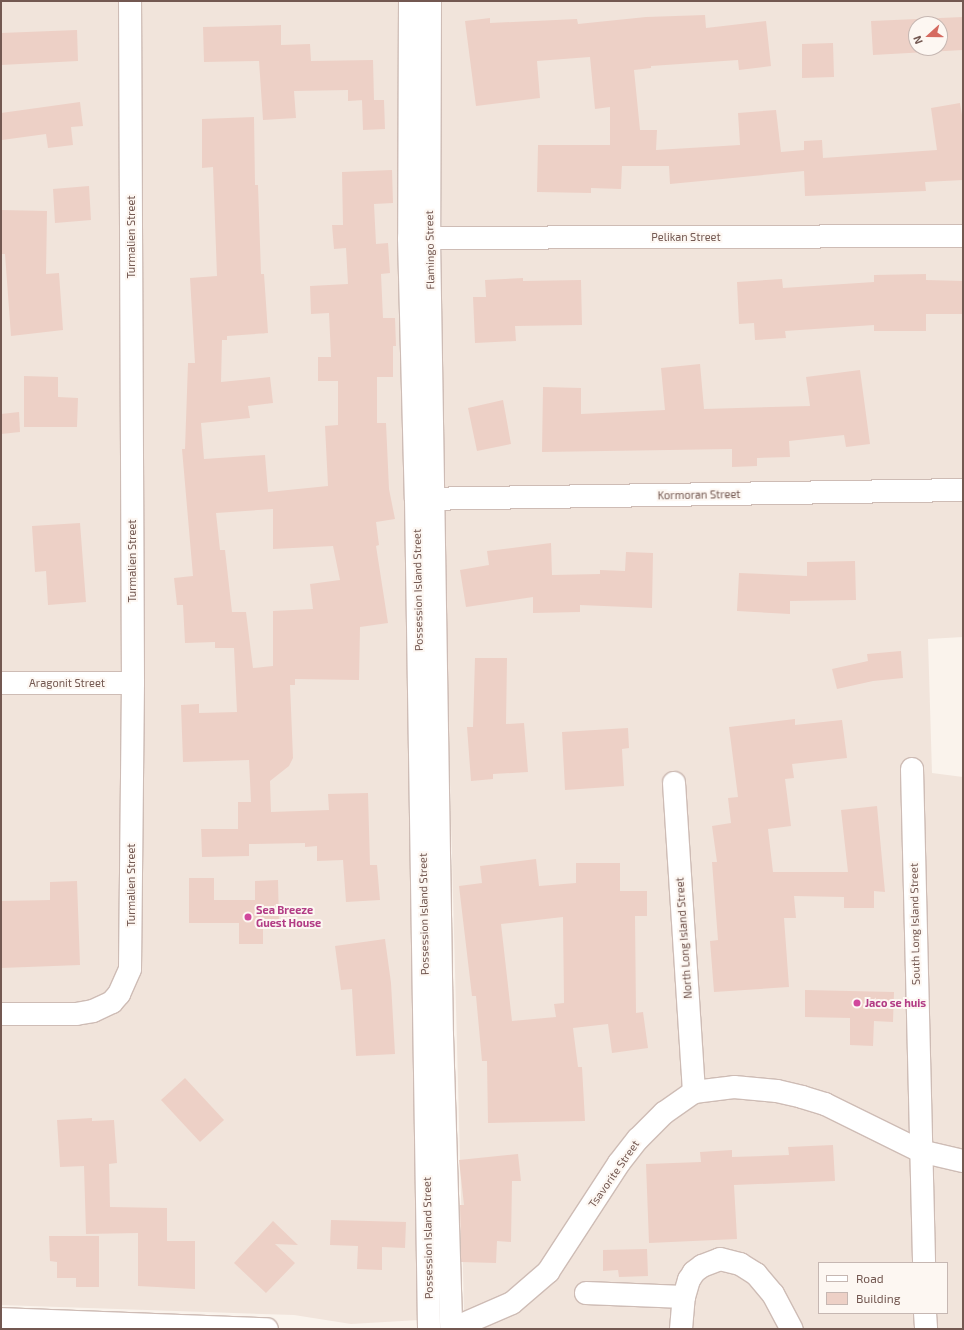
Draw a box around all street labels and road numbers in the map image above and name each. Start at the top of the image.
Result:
street label: Turmalien Street [124,195,138,279]
street label: Flamingo Street [423,210,437,290]
street label: Pelikan Street [651,230,721,244]
street label: Kormoran Street [658,488,740,502]
street label: Turmalien Street [125,519,139,603]
street label: Possession Island Street [410,529,426,651]
street label: Aragonit Street [29,676,105,690]
street label: Turmalien Street [124,843,138,927]
street label: Possession Island Street [416,853,432,975]
street label: South Long Island Street [907,863,923,985]
street label: North Long Island Street [673,877,695,999]
street label: Tsavorite Street [586,1138,642,1210]
street label: Possession Island Street [420,1177,436,1299]

